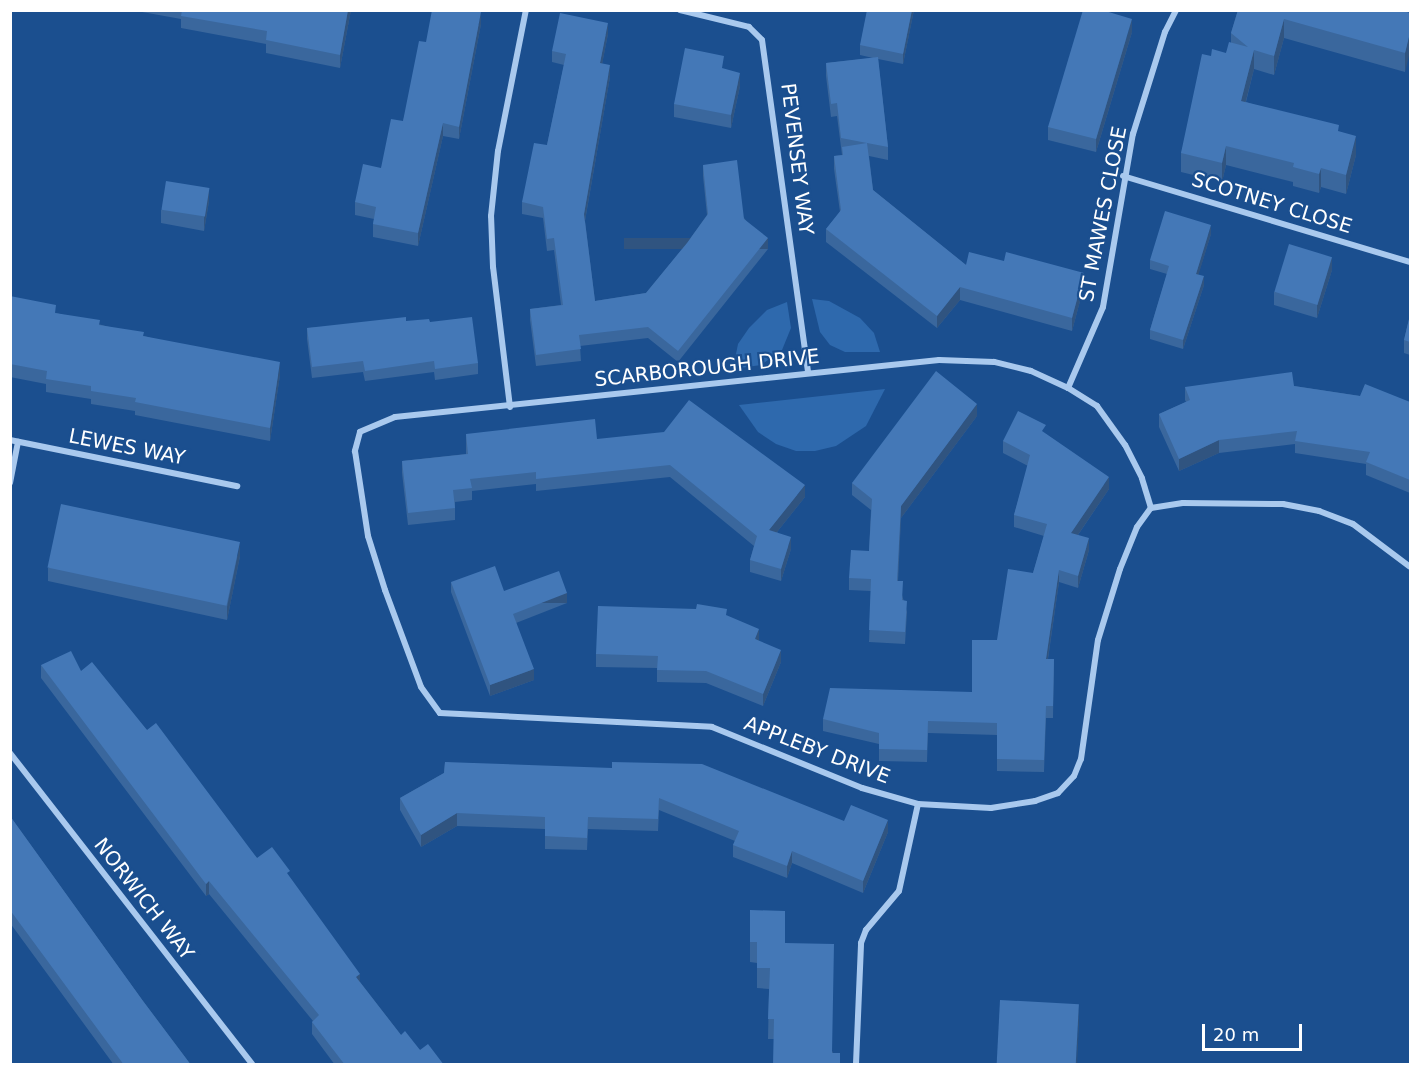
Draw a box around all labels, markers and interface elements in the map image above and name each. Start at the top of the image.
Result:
street label: PEVENSEY WAY [776,82,818,236]
street label: ST MAWES CLOSE [1074,124,1132,304]
street label: SCOTNEY CLOSE [1189,167,1355,239]
street label: SCARBOROUGH DRIVE [593,344,821,392]
street label: LEWES WAY [67,424,187,470]
street label: APPLEBY DRIVE [741,711,893,789]
street label: NORWICH WAY [89,833,199,965]
scale bar [1205,1012,1306,1050]
text: 20 m [1213,1024,1259,1045]

